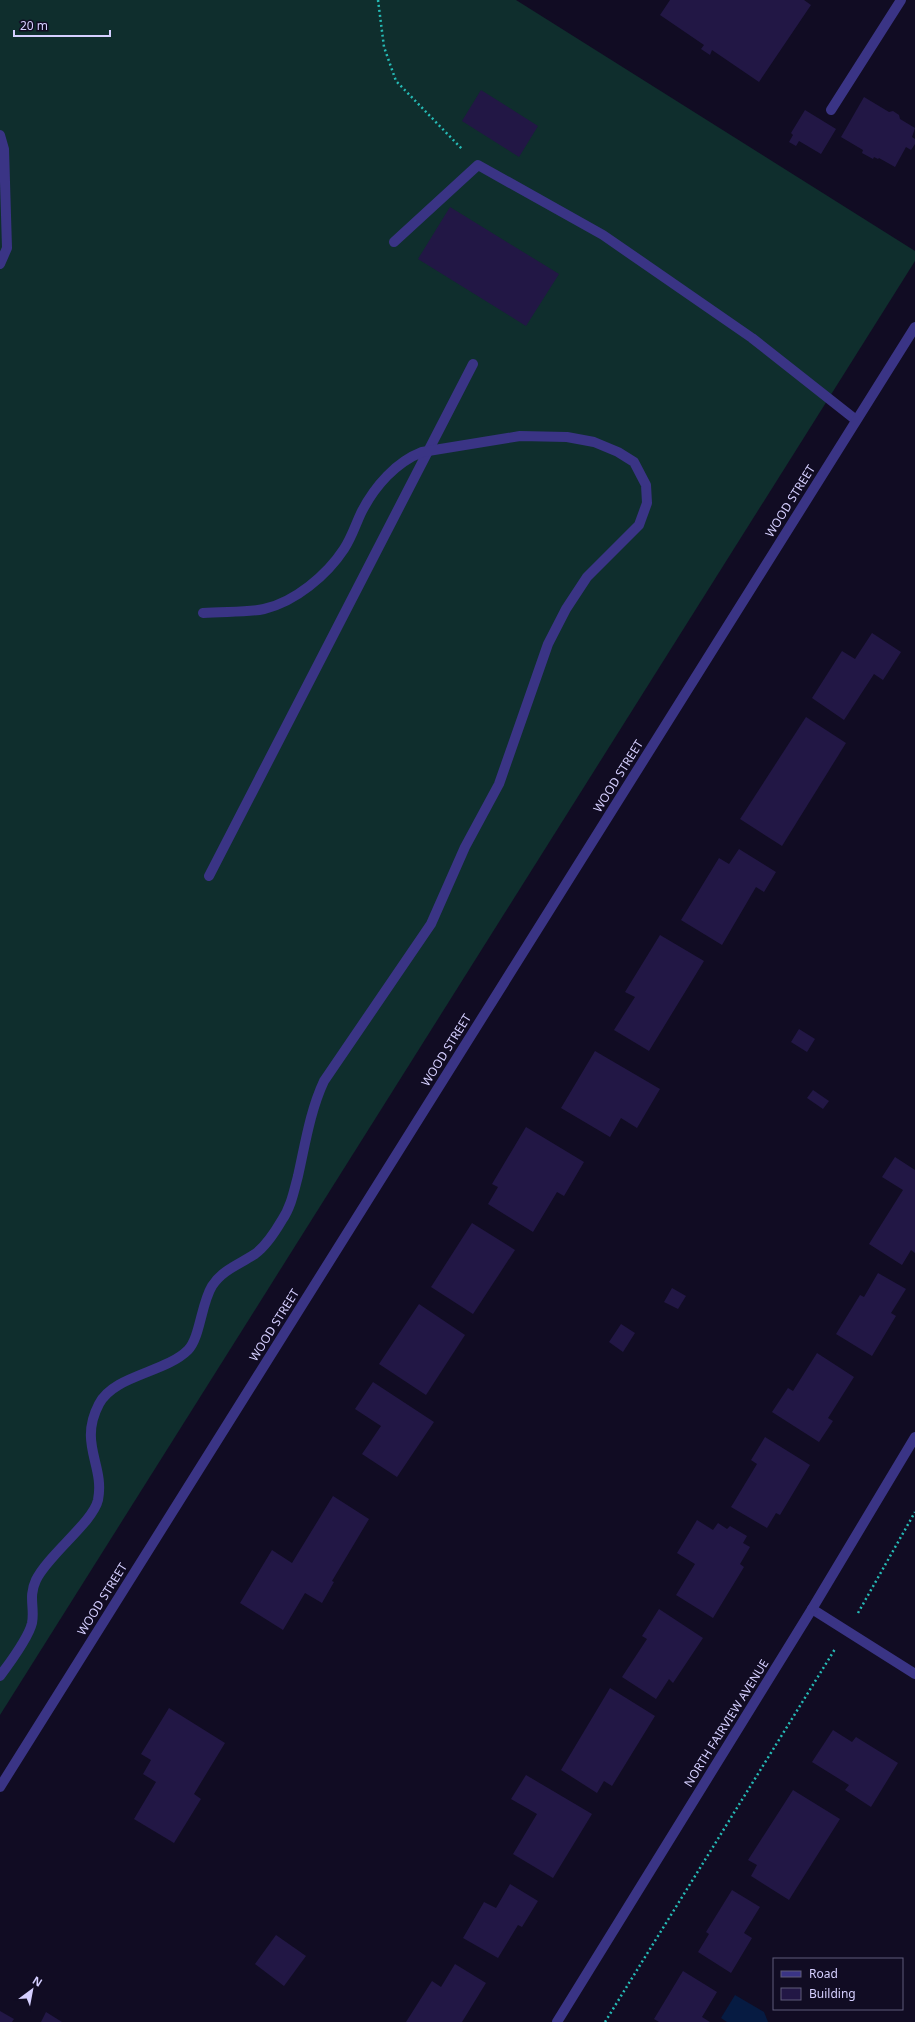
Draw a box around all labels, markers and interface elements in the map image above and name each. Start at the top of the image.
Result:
scale bar [14,12,110,38]
text: 20 m [20,17,48,34]
street label: WOOD STREET [761,461,819,540]
street label: WOOD STREET [589,736,647,815]
street label: WOOD STREET [417,1010,475,1089]
street label: WOOD STREET [245,1285,303,1364]
street label: WOOD STREET [73,1559,131,1638]
street label: NORTH FAIRVIEW AVENUE [680,1656,772,1790]
legend [773,1958,903,2010]
text: Road [809,1965,838,1982]
north arrow [12,1970,52,2010]
text: N [30,1972,45,1990]
text: Building [809,1985,856,2002]

